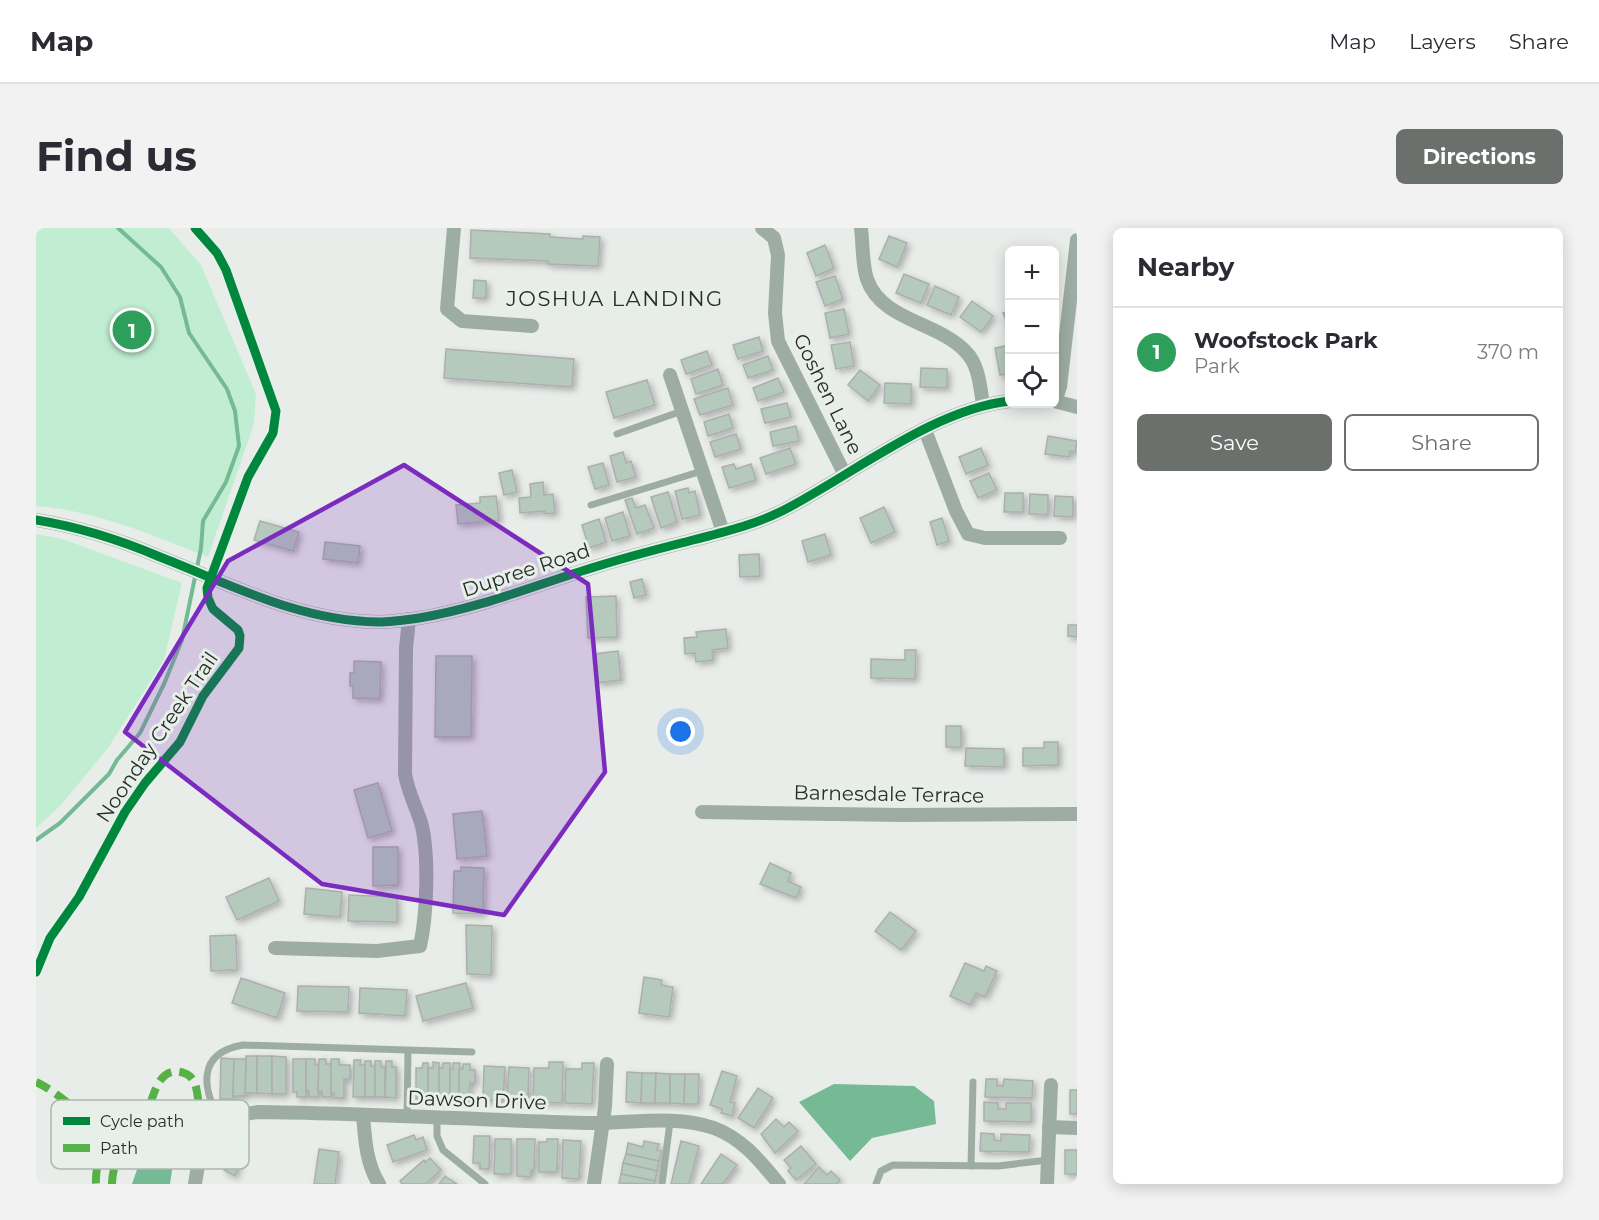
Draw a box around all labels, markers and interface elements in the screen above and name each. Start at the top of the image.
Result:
text: Map [30,24,93,58]
text: Map [1329,29,1376,54]
text: Layers [1409,29,1476,54]
text: Share [1509,29,1569,54]
button: Directions [1396,129,1563,184]
text: Find us [36,130,197,182]
map controls [1005,246,1059,408]
button: + [1005,246,1059,300]
text: Nearby [1137,251,1234,283]
district label: JOSHUA LANDING [505,286,724,311]
button: − [1005,300,1059,354]
pin: 1 [112,308,152,352]
text: Woofstock Park [1194,327,1378,354]
street label: Goshen Lane [788,330,868,458]
text: 1 [1153,340,1160,364]
text: 370 m [1477,340,1539,364]
button: locate [1005,354,1059,408]
text: Park [1194,354,1240,378]
button: Save [1137,414,1332,471]
button: Share [1344,414,1539,471]
street label: Dupree Road [459,538,593,602]
street label: Noonday Creek Trail [91,647,223,827]
your location [666,717,695,746]
street label: Barnesdale Terrace [793,780,985,808]
street label: Dawson Drive [407,1086,547,1114]
legend [51,1100,249,1169]
text: Cycle path [100,1112,184,1131]
text: Path [100,1139,138,1158]

